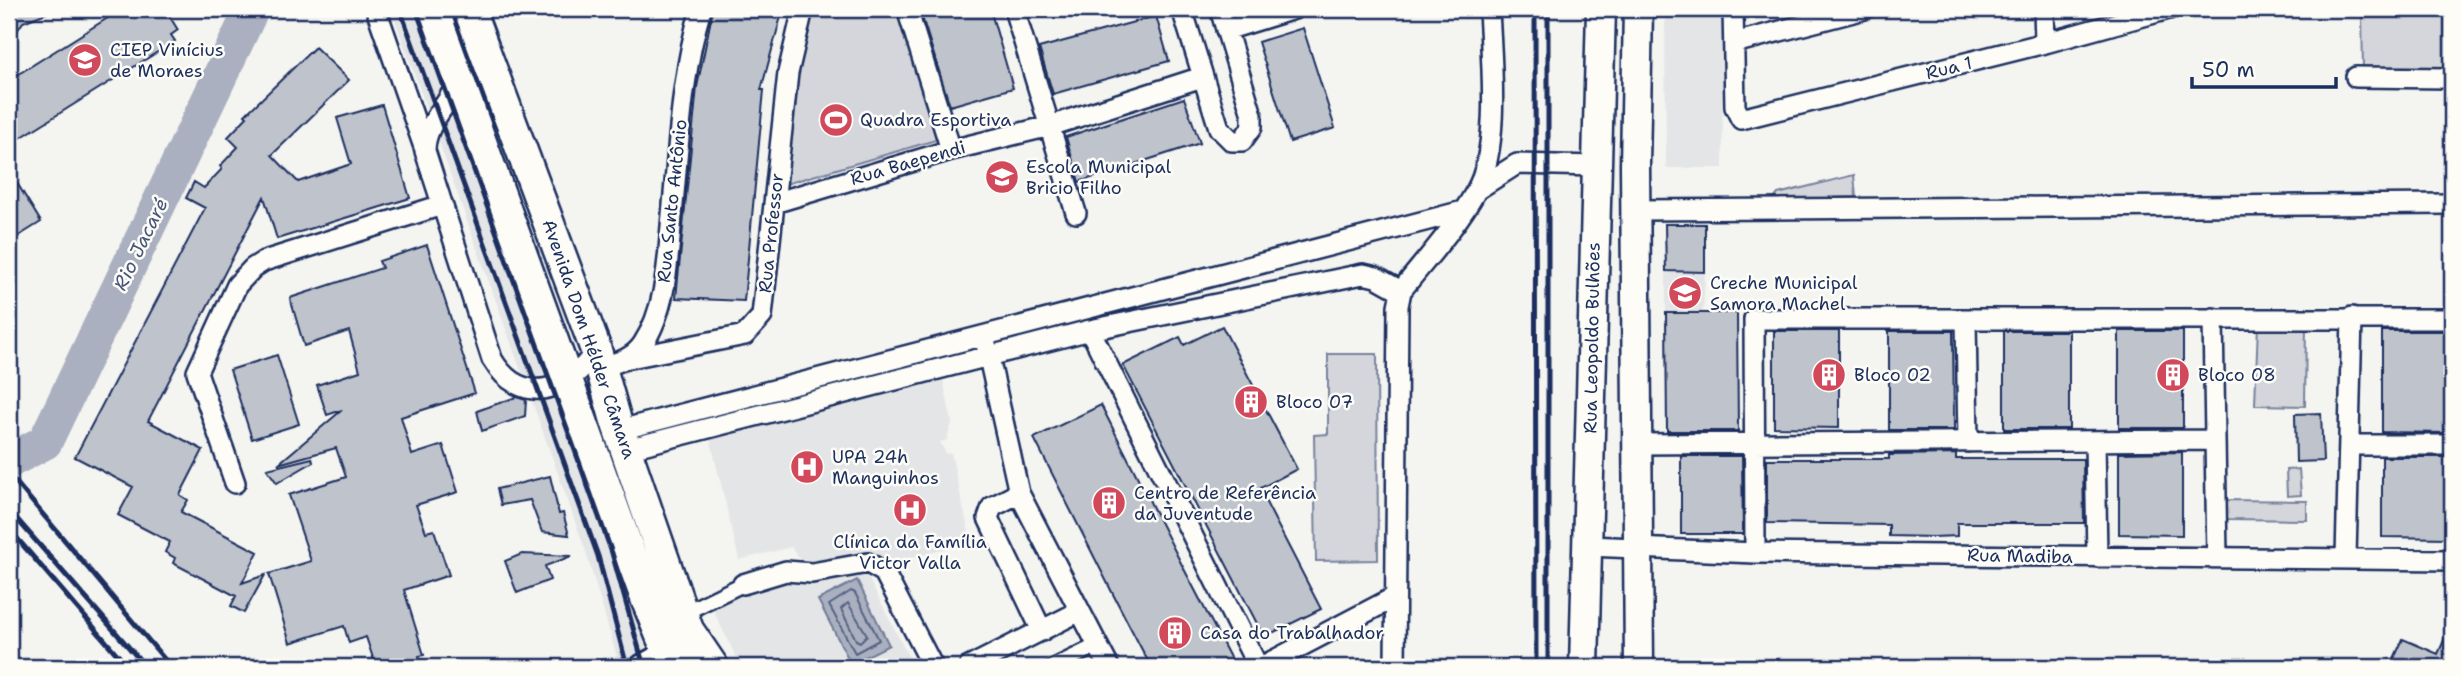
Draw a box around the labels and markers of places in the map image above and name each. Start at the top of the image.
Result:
place label: CIEP Vinícius de Moraes [110,38,224,83]
school or university icon: CIEP Vinícius de Moraes [66,41,104,79]
sports icon: Quadra Esportiva [817,101,855,139]
place label: Quadra Esportiva [860,108,1011,132]
place label: Escola Municipal Bricio Filho [1026,155,1172,200]
school or university icon: Escola Municipal Bricio Filho [983,158,1021,196]
place label: Creche Municipal Samora Machel [1710,271,1858,316]
school or university icon: Creche Municipal Samora Machel [1666,274,1704,312]
building icon: Bloco 02 [1810,356,1848,394]
building icon: Bloco 08 [2154,356,2192,394]
place label: Bloco 02 [1854,363,1931,387]
place label: Bloco 08 [2198,363,2276,387]
building icon: Bloco 07 [1232,383,1270,421]
place label: Bloco 07 [1276,390,1353,414]
place label: UPA 24h Manguinhos [832,445,939,490]
hospital icon: UPA 24h Manguinhos [788,448,826,486]
place label: Centro de Referência da Juventude [1134,481,1316,526]
building icon: Centro de Referência da Juventude [1090,484,1128,522]
hospital icon: Clínica da Família Victor Valla [891,491,929,529]
place label: Clínica da Família Victor Valla [833,530,987,575]
building icon: Casa do Trabalhador [1156,614,1194,652]
place label: Casa do Trabalhador [1200,621,1384,645]

